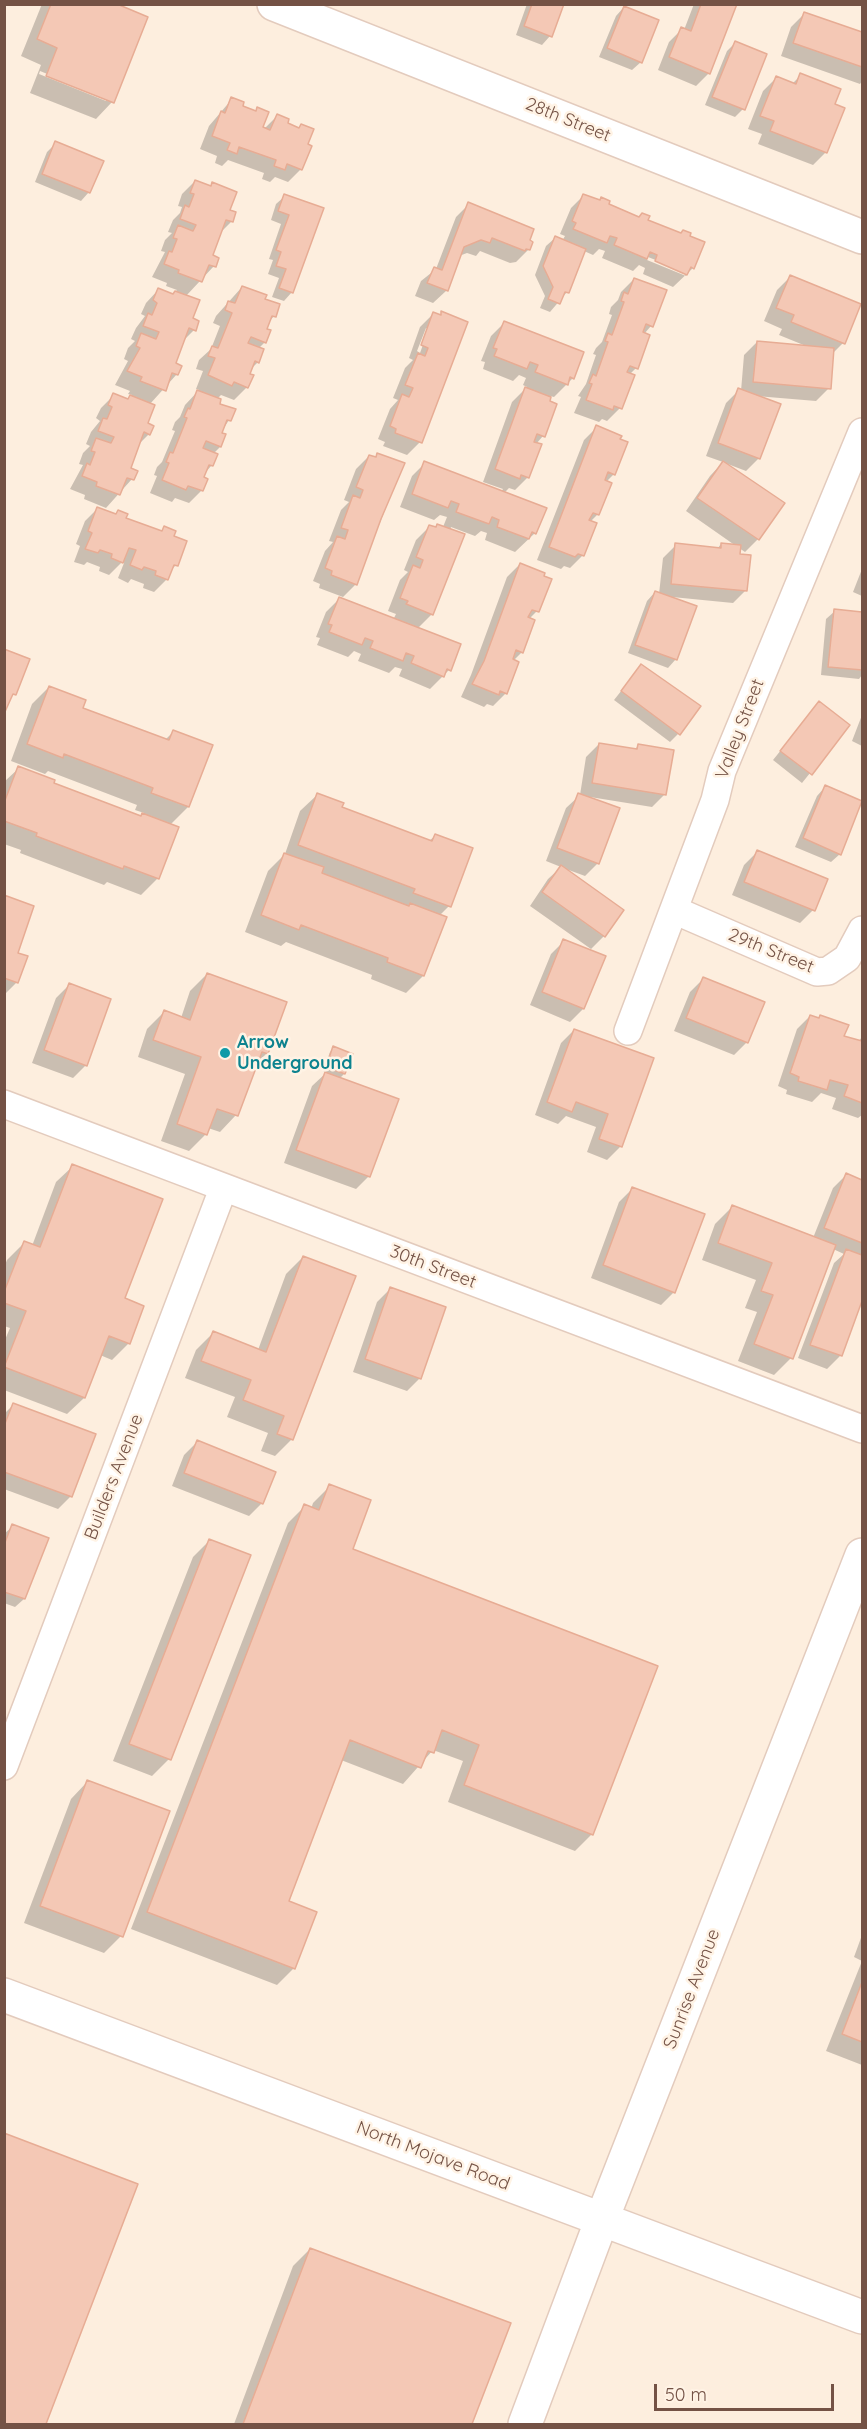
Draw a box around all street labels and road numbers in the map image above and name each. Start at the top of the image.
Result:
street label: 28th Street [522,93,614,147]
street label: Valley Street [711,676,769,782]
street label: 29th Street [725,924,817,978]
street label: 30th Street [387,1241,479,1293]
street label: Builders Avenue [80,1411,148,1543]
street label: Sunrise Avenue [659,1926,725,2052]
street label: North Mojave Road [353,2117,513,2195]

